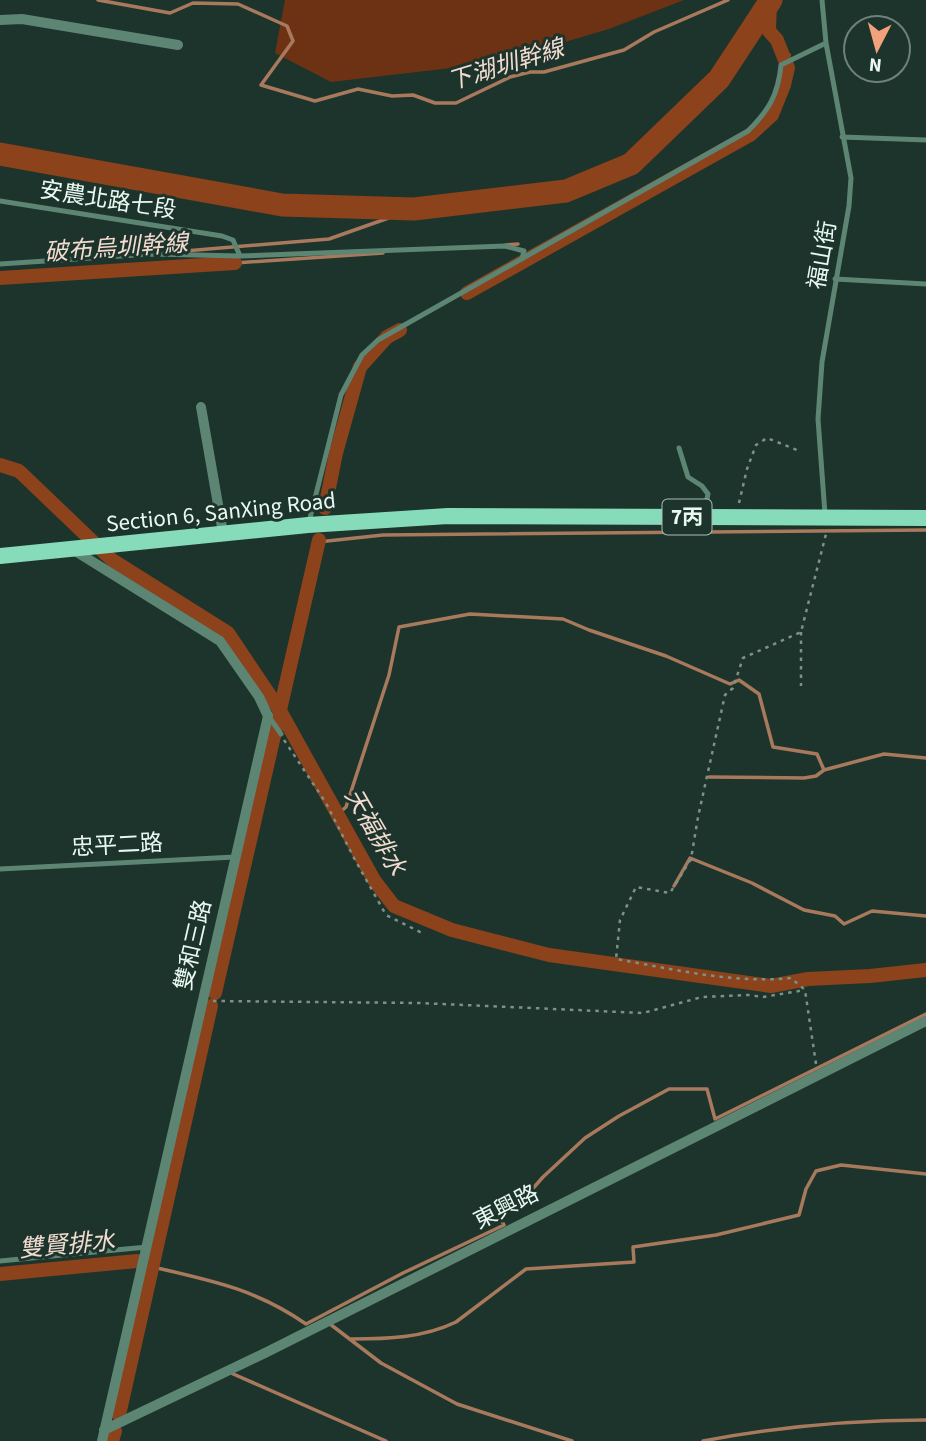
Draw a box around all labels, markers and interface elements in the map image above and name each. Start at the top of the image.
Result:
north arrow [842,14,912,84]
water label: 下湖圳幹線 [444,30,571,99]
text: N [868,50,883,79]
street label: 安農北路七段 [37,173,179,227]
street label: 福山街 [800,218,844,292]
water label: 破布烏圳幹線 [43,225,192,270]
street label: Section 6, SanXing Road [104,484,338,540]
road number: 7丙 [662,500,712,534]
water label: 天福排水 [336,782,415,883]
street label: 忠平二路 [70,826,164,864]
street label: 雙和三路 [167,896,219,994]
street label: 東興路 [468,1177,544,1237]
water label: 雙賢排水 [18,1223,117,1267]

